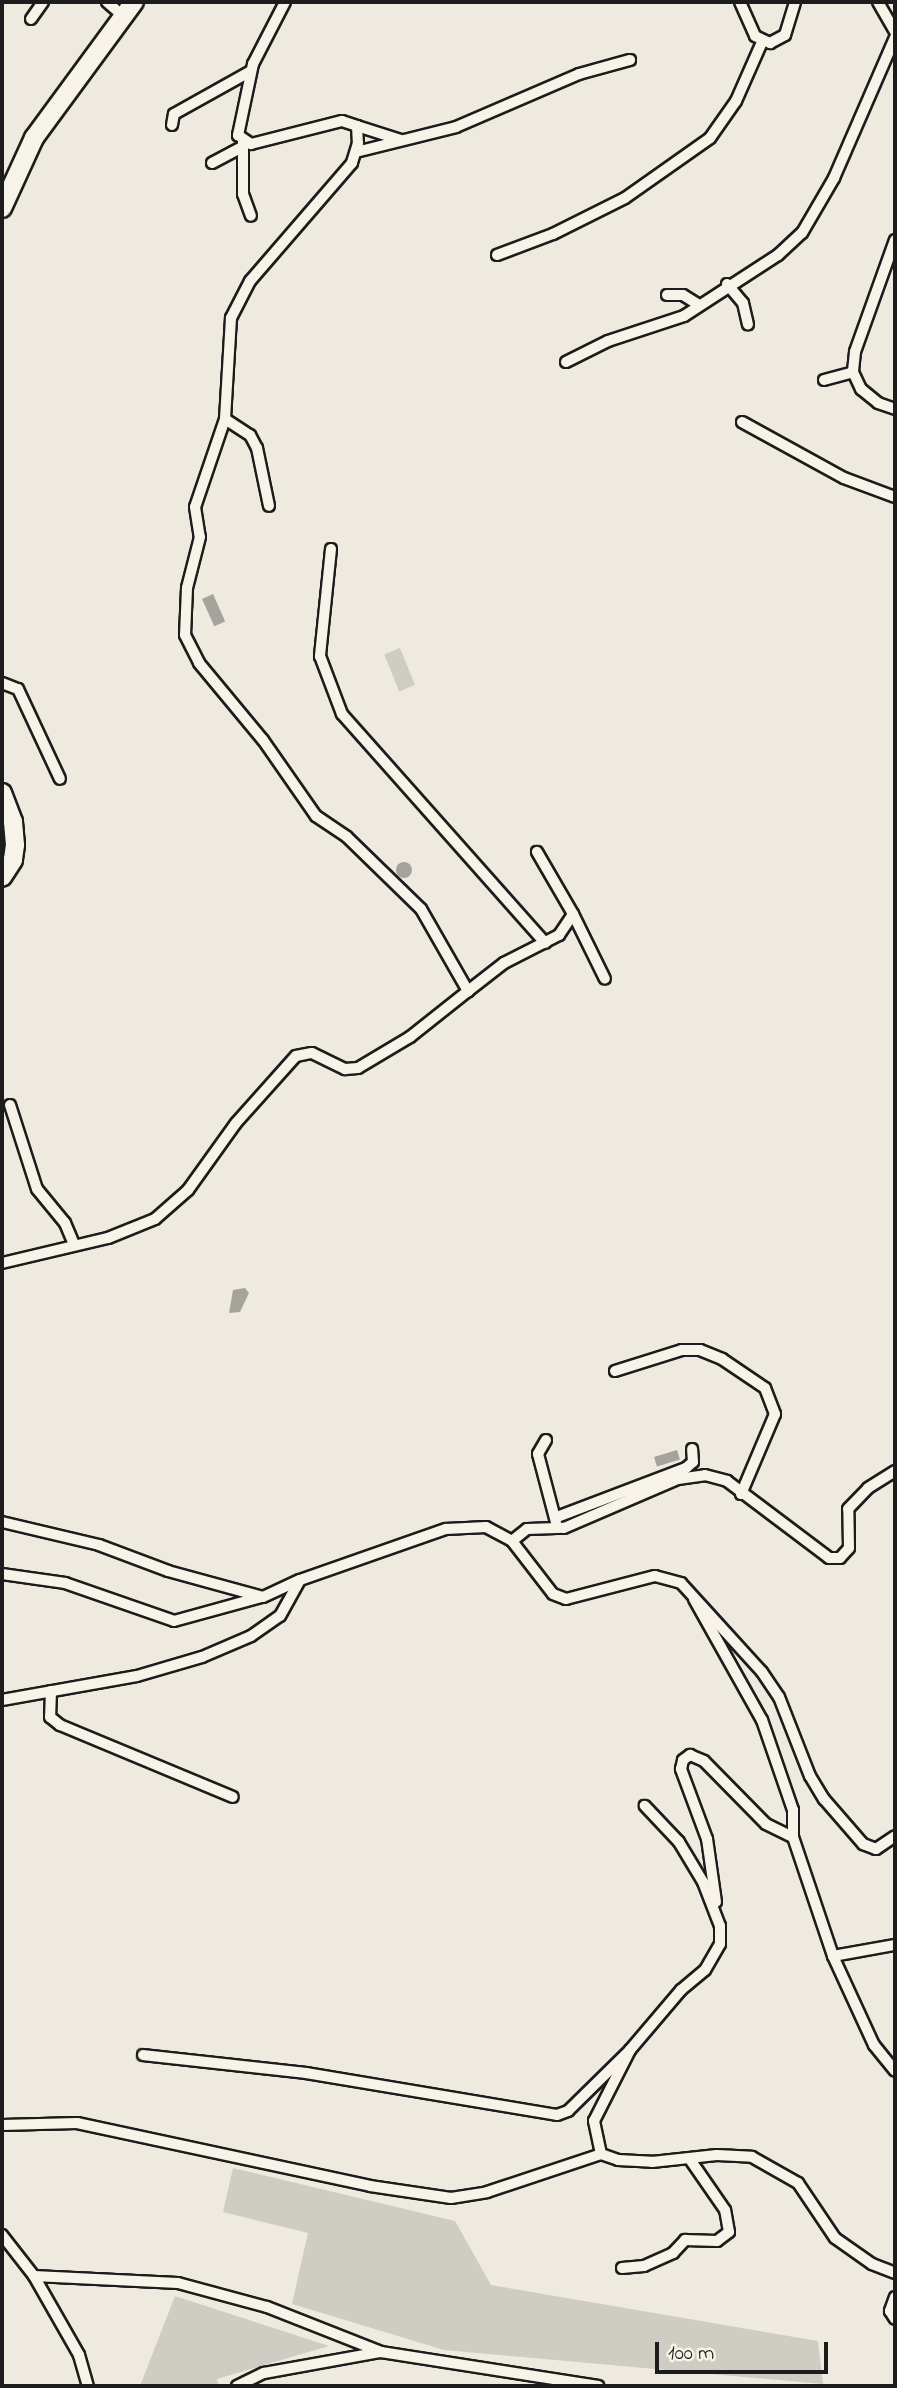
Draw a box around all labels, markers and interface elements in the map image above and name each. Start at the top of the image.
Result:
scale bar [659,2328,832,2372]
text: 100 m [668,2339,714,2369]

